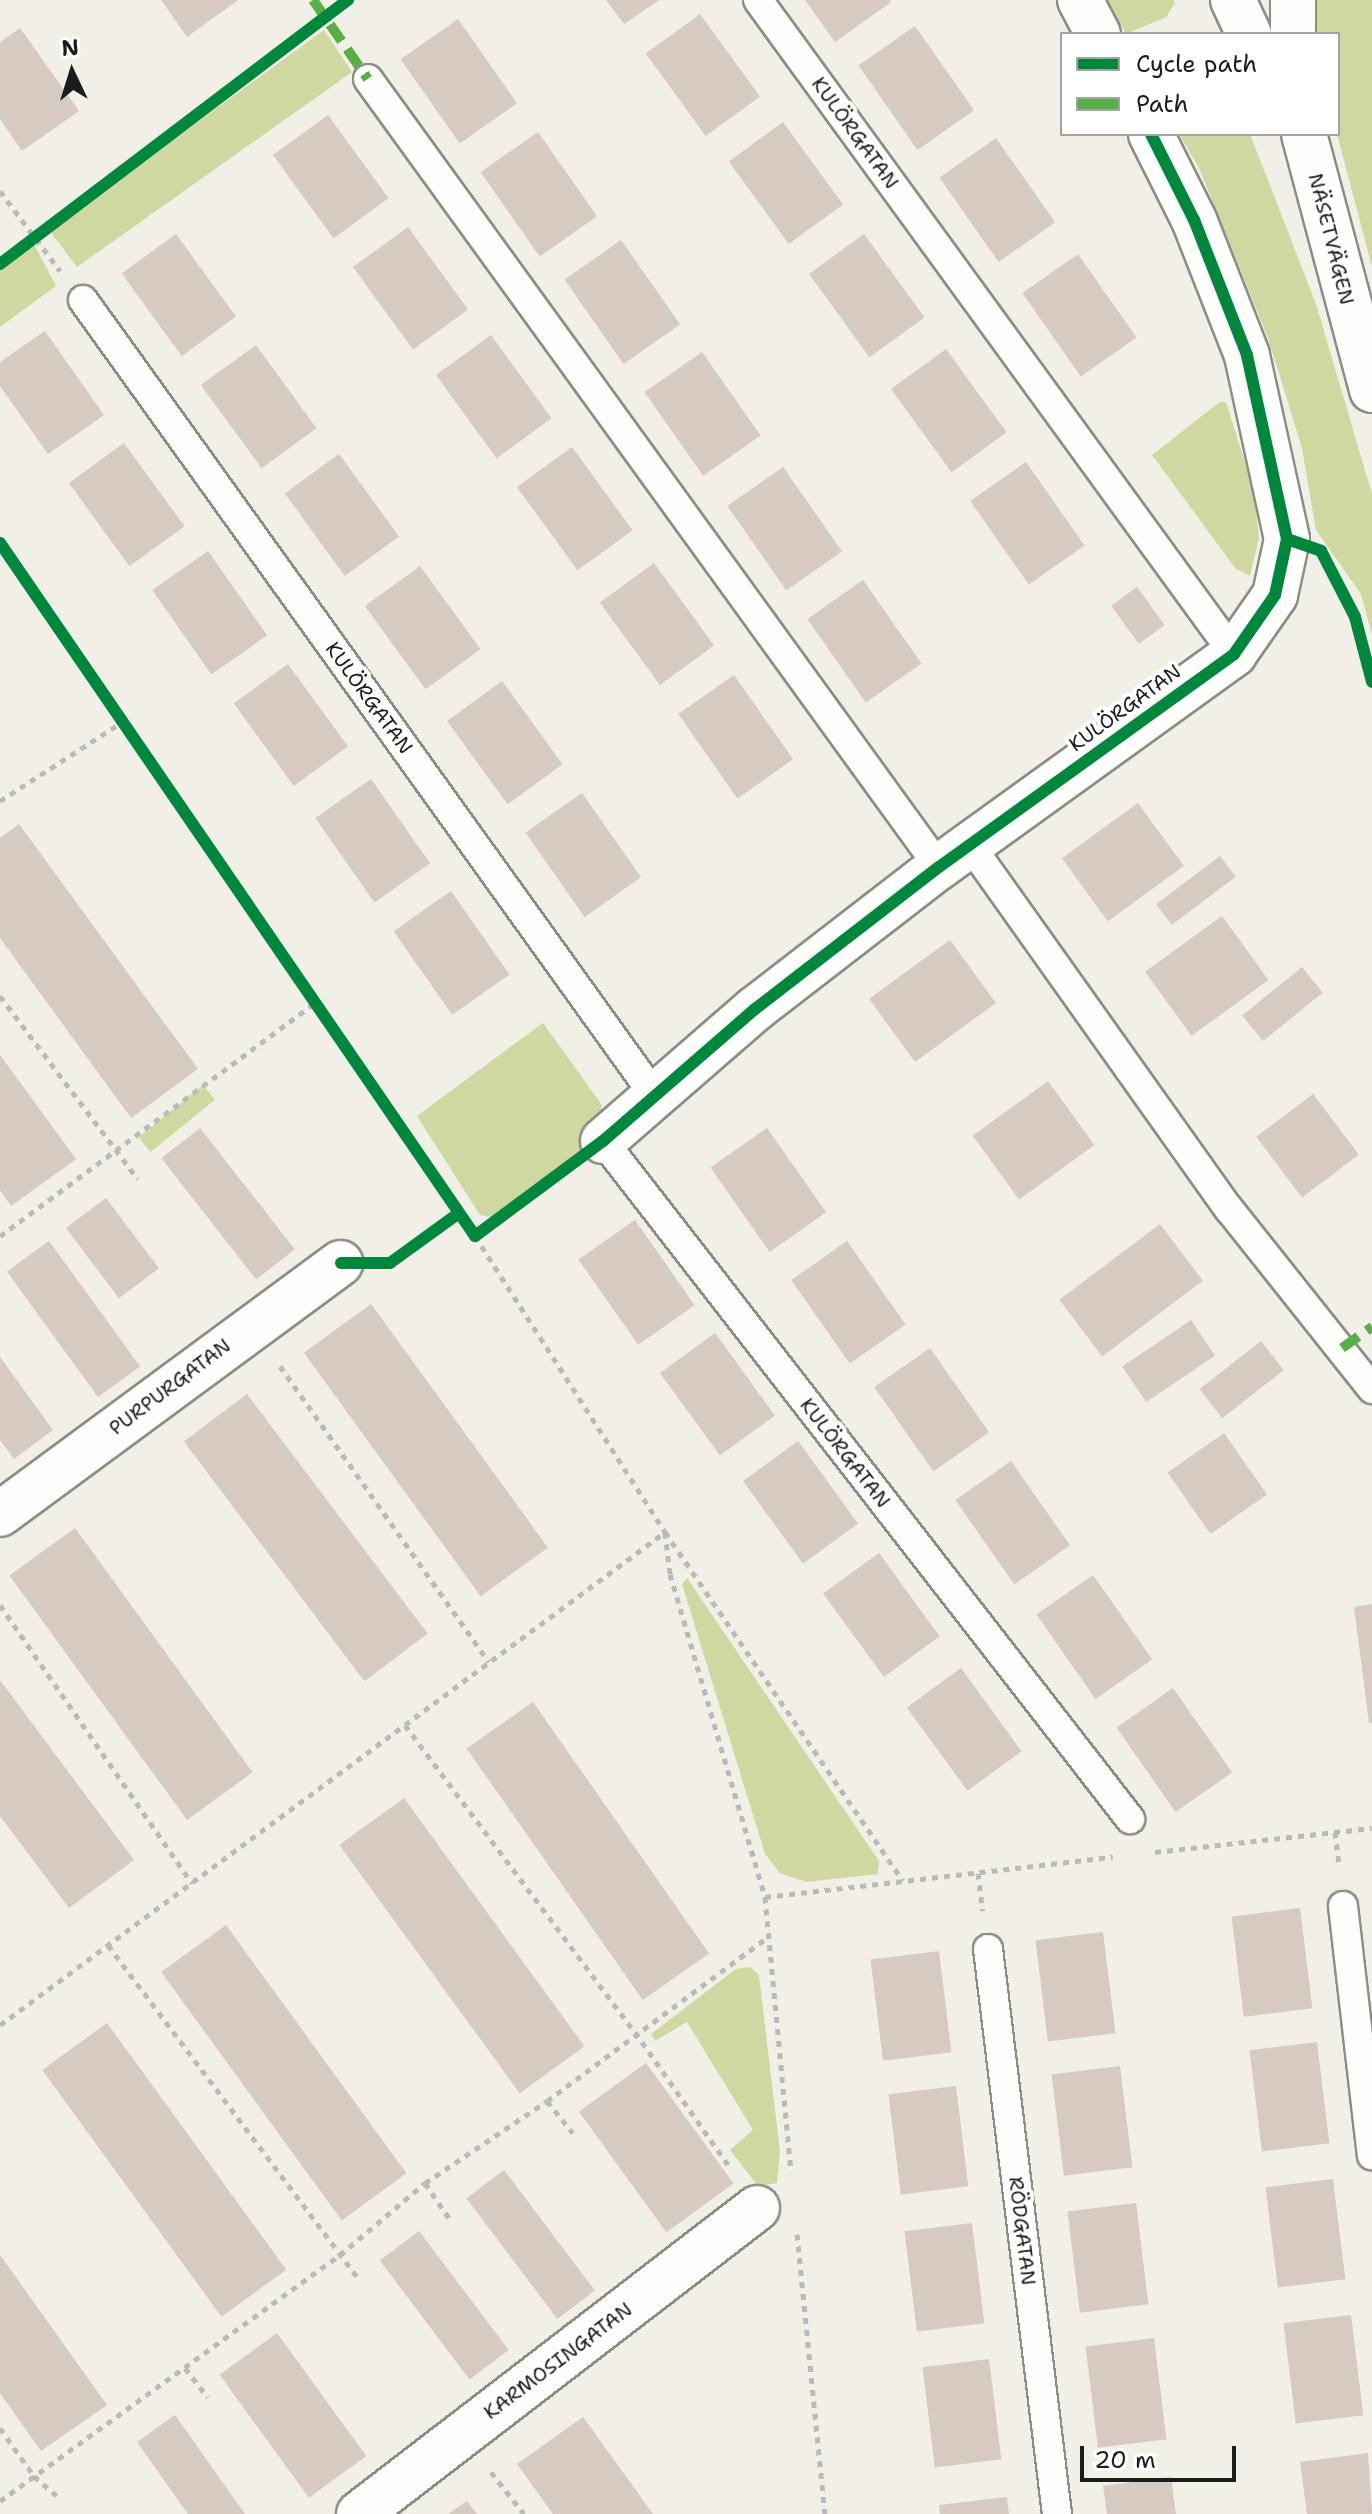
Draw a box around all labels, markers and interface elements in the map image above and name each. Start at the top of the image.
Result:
north arrow [32,32,112,112]
text: N [61,32,80,63]
legend [1060,32,1340,136]
text: Cycle path [1136,48,1257,80]
street label: KULÖRGATAN [806,72,904,194]
text: Path [1136,88,1188,120]
street label: NÄSETVÄGEN [1303,171,1359,307]
street label: KULÖRGATAN [320,637,418,759]
street label: KULÖRGATAN [1064,659,1186,757]
street label: PURPURGATAN [105,1334,235,1440]
street label: KULÖRGATAN [795,1393,895,1513]
street label: RÖDGATAN [1003,2175,1041,2287]
street label: KARMOSINGATAN [479,2297,637,2425]
scale bar [1084,2430,1240,2480]
text: 20 m [1094,2444,1156,2476]

